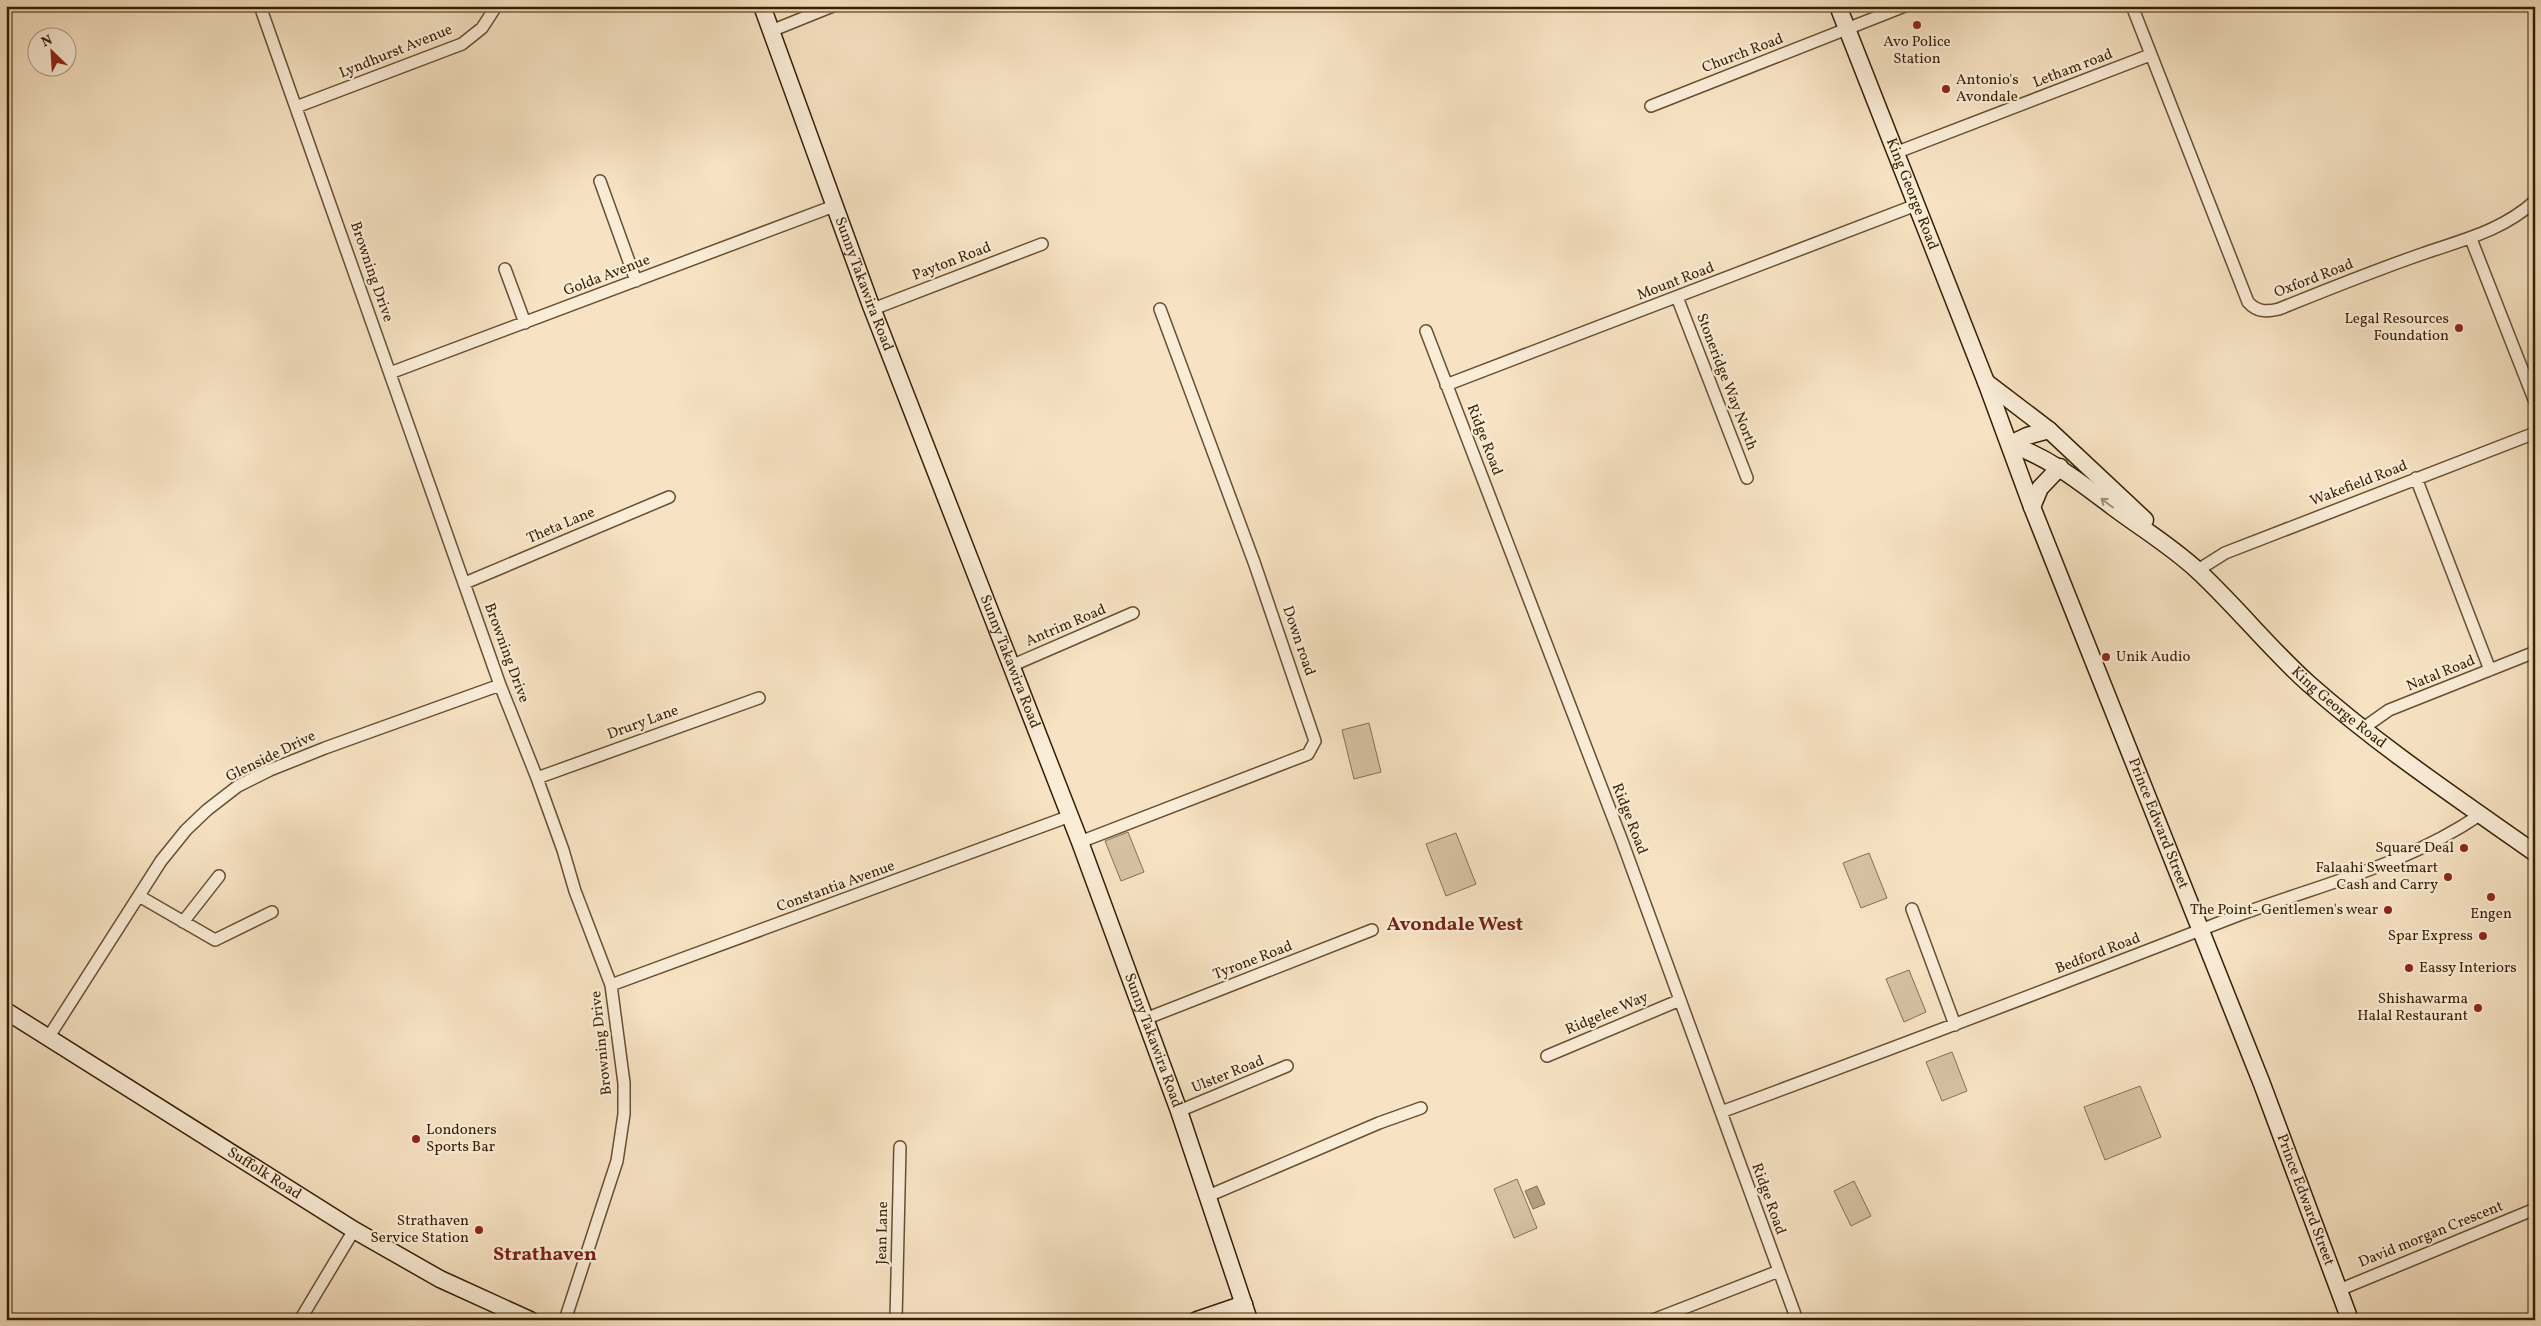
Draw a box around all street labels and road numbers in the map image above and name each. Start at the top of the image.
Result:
street label: Lyndhurst Avenue [336,20,456,84]
street label: Church Road [1699,29,1787,79]
street label: Letham road [2030,44,2116,94]
street label: King George Road [1881,135,1943,253]
street label: Sunny Takawira Road [829,214,898,354]
street label: Browning Drive [344,219,398,325]
street label: Payton Road [910,237,994,287]
street label: Golda Avenue [561,250,653,302]
street label: Oxford Road [2271,254,2357,304]
street label: Mount Road [1634,258,1718,306]
street label: Stoneridge Way North [1690,310,1762,454]
street label: Ridge Road [1461,401,1507,479]
street label: Wakefield Road [2307,456,2411,512]
street label: Theta Lane [524,502,598,550]
street label: Sunny Takawira Road [974,592,1045,732]
street label: Browning Drive [478,600,534,706]
street label: Antrim Road [1022,600,1110,652]
street label: Down road [1276,603,1320,679]
street label: Natal Road [2403,651,2479,697]
street label: King George Road [2286,662,2391,754]
street label: Drury Lane [604,700,682,746]
street label: Glenside Drive [223,726,319,788]
street label: Prince Edward Street [2123,755,2194,892]
street label: Ridge Road [1606,780,1652,858]
street label: Constantia Avenue [774,856,898,918]
street label: Bedford Road [2052,928,2144,980]
street label: Tyrone Road [1210,936,1296,986]
street label: Sunny Takawira Road [1119,970,1187,1111]
street label: Ridgelee Way [1562,987,1652,1041]
street label: Browning Drive [586,990,618,1096]
street label: Ulster Road [1189,1051,1267,1099]
street label: Prince Edward Street [2271,1131,2339,1269]
street label: Suffolk Road [223,1142,305,1205]
street label: Ridge Road [1745,1160,1791,1238]
street label: David morgan Crescent [2356,1196,2506,1274]
street label: Jean Lane [872,1201,894,1265]

